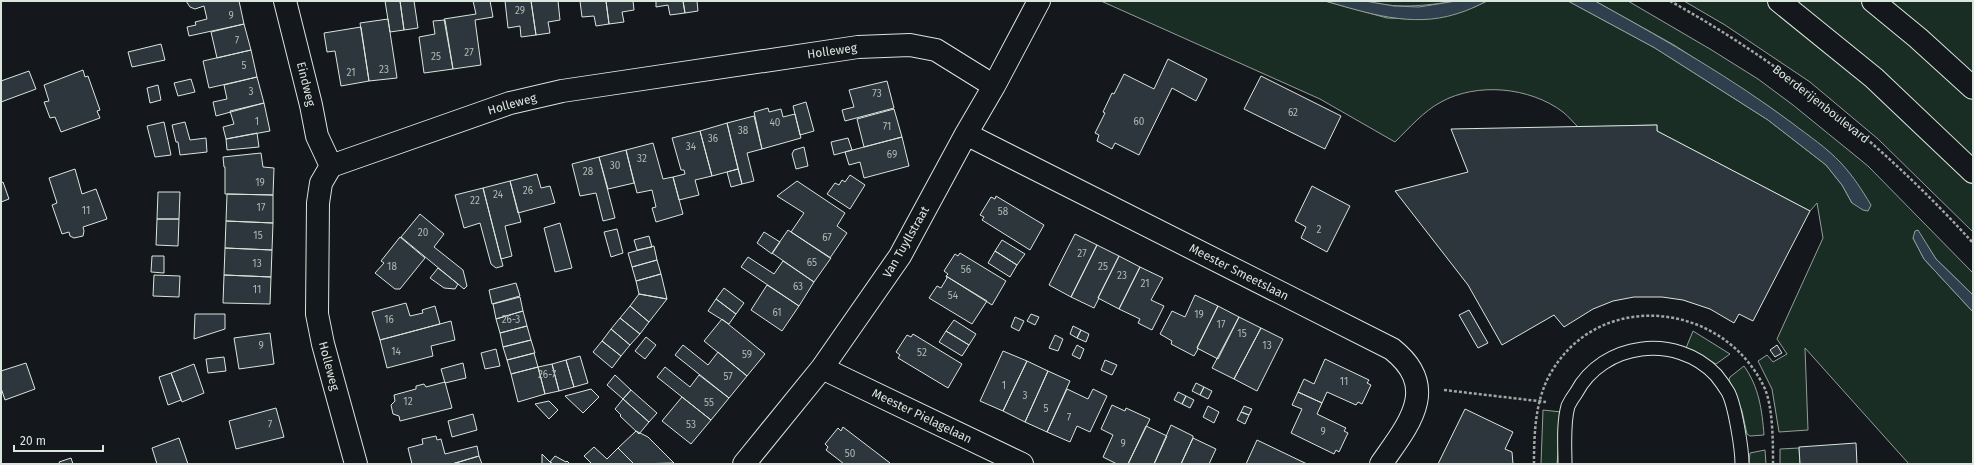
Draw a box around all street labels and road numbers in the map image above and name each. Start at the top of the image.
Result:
street label: Holleweg [806,40,859,61]
street label: Eindweg [294,60,318,108]
street label: Boerderijenboulevard [1770,62,1872,146]
street label: Holleweg [486,90,539,118]
street label: Van Tuyllstraat [880,203,932,280]
street label: Meester Smeetslaan [1187,241,1291,303]
street label: Holleweg [316,340,342,393]
street label: Meester Pielagelaan [870,386,974,446]

